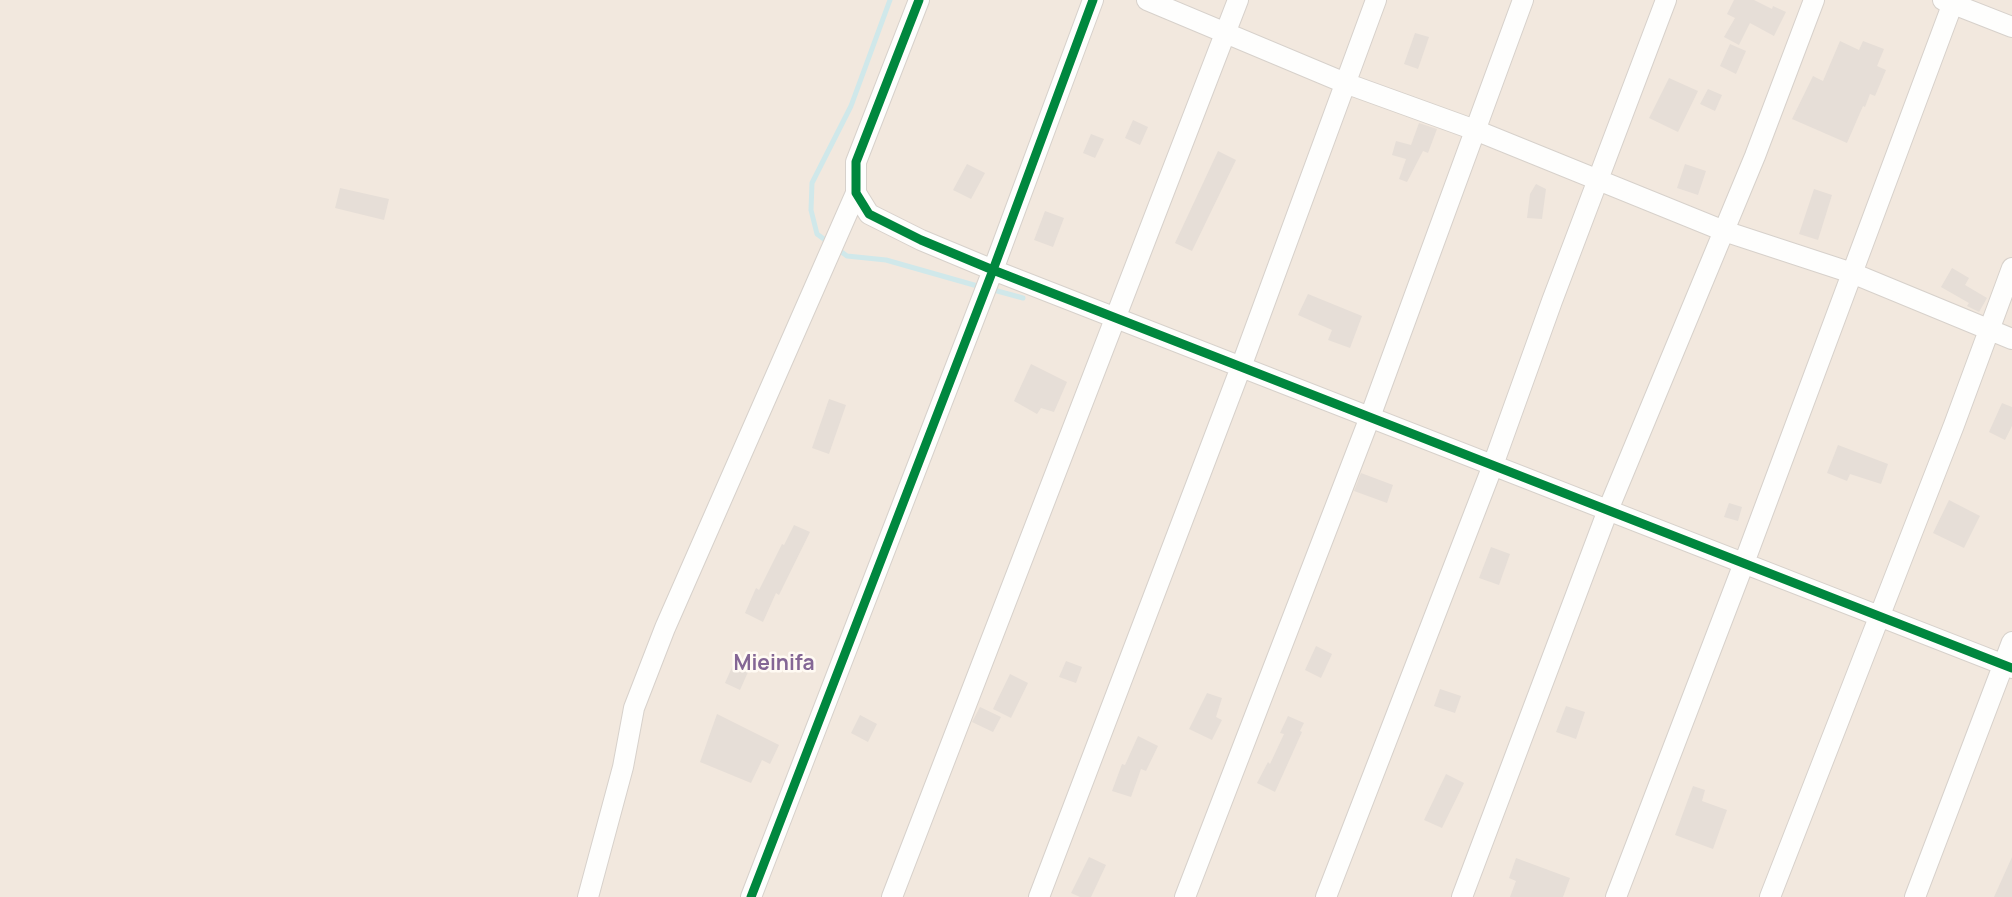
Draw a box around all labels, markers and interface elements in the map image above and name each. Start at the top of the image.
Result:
district label: Mieinifa [733,651,815,677]

